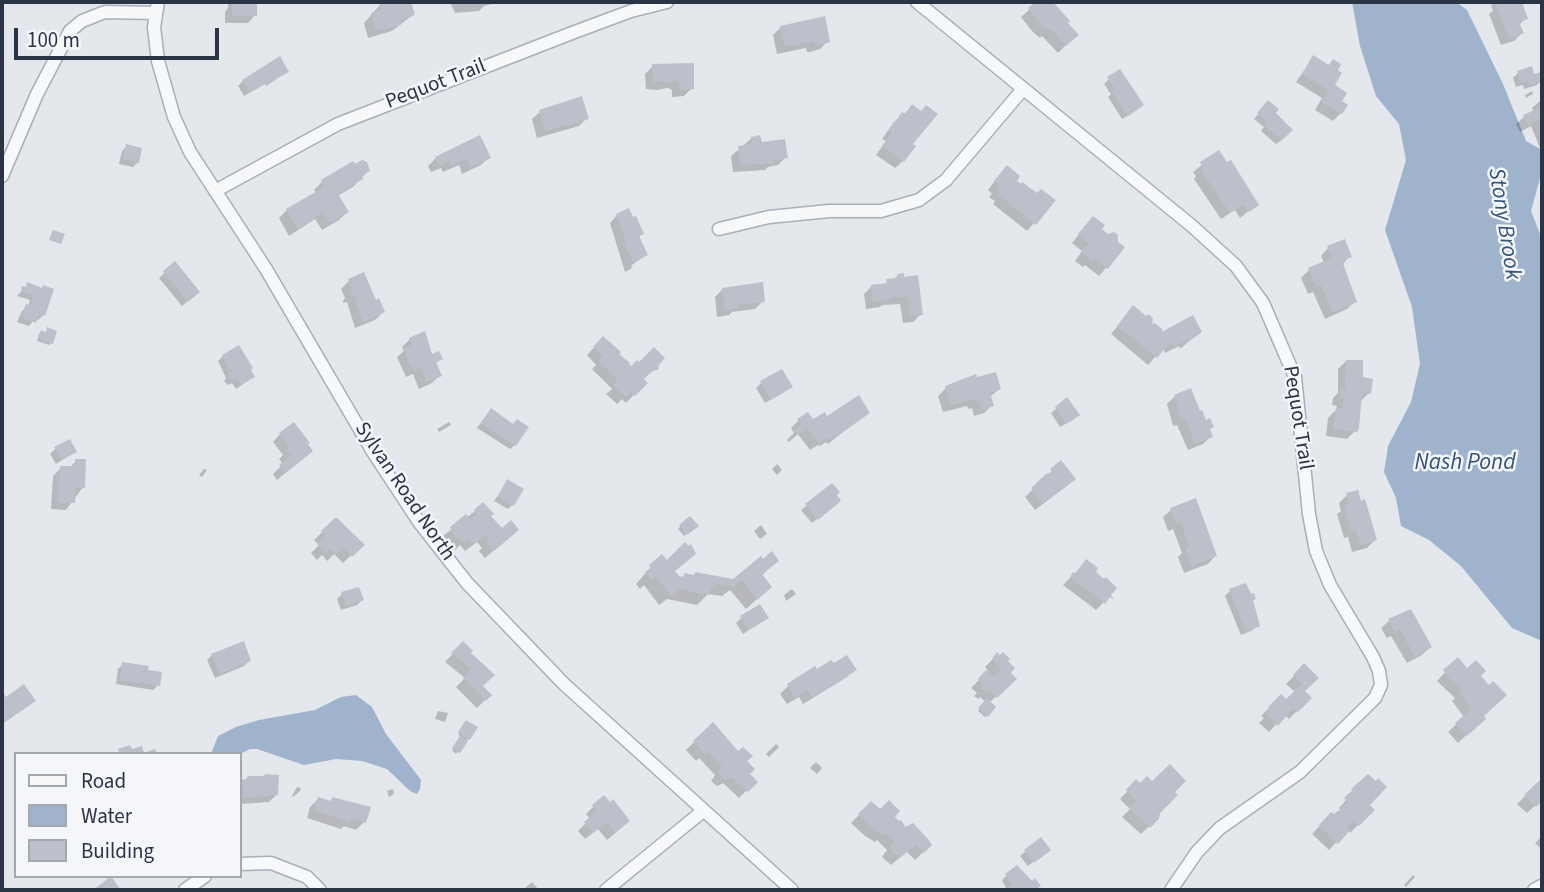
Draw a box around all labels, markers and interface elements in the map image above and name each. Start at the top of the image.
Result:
scale bar [18,14,222,58]
text: 100 m [27,25,80,55]
street label: Pequot Trail [382,54,490,116]
water label: Stony Brook [1481,166,1525,282]
street label: Pequot Trail [1276,364,1318,472]
street label: Sylvan Road North [348,418,460,566]
water label: Nash Pond [1415,450,1515,478]
legend [14,752,242,878]
text: Road [81,766,126,796]
text: Water [81,801,132,831]
text: Building [81,836,154,866]

